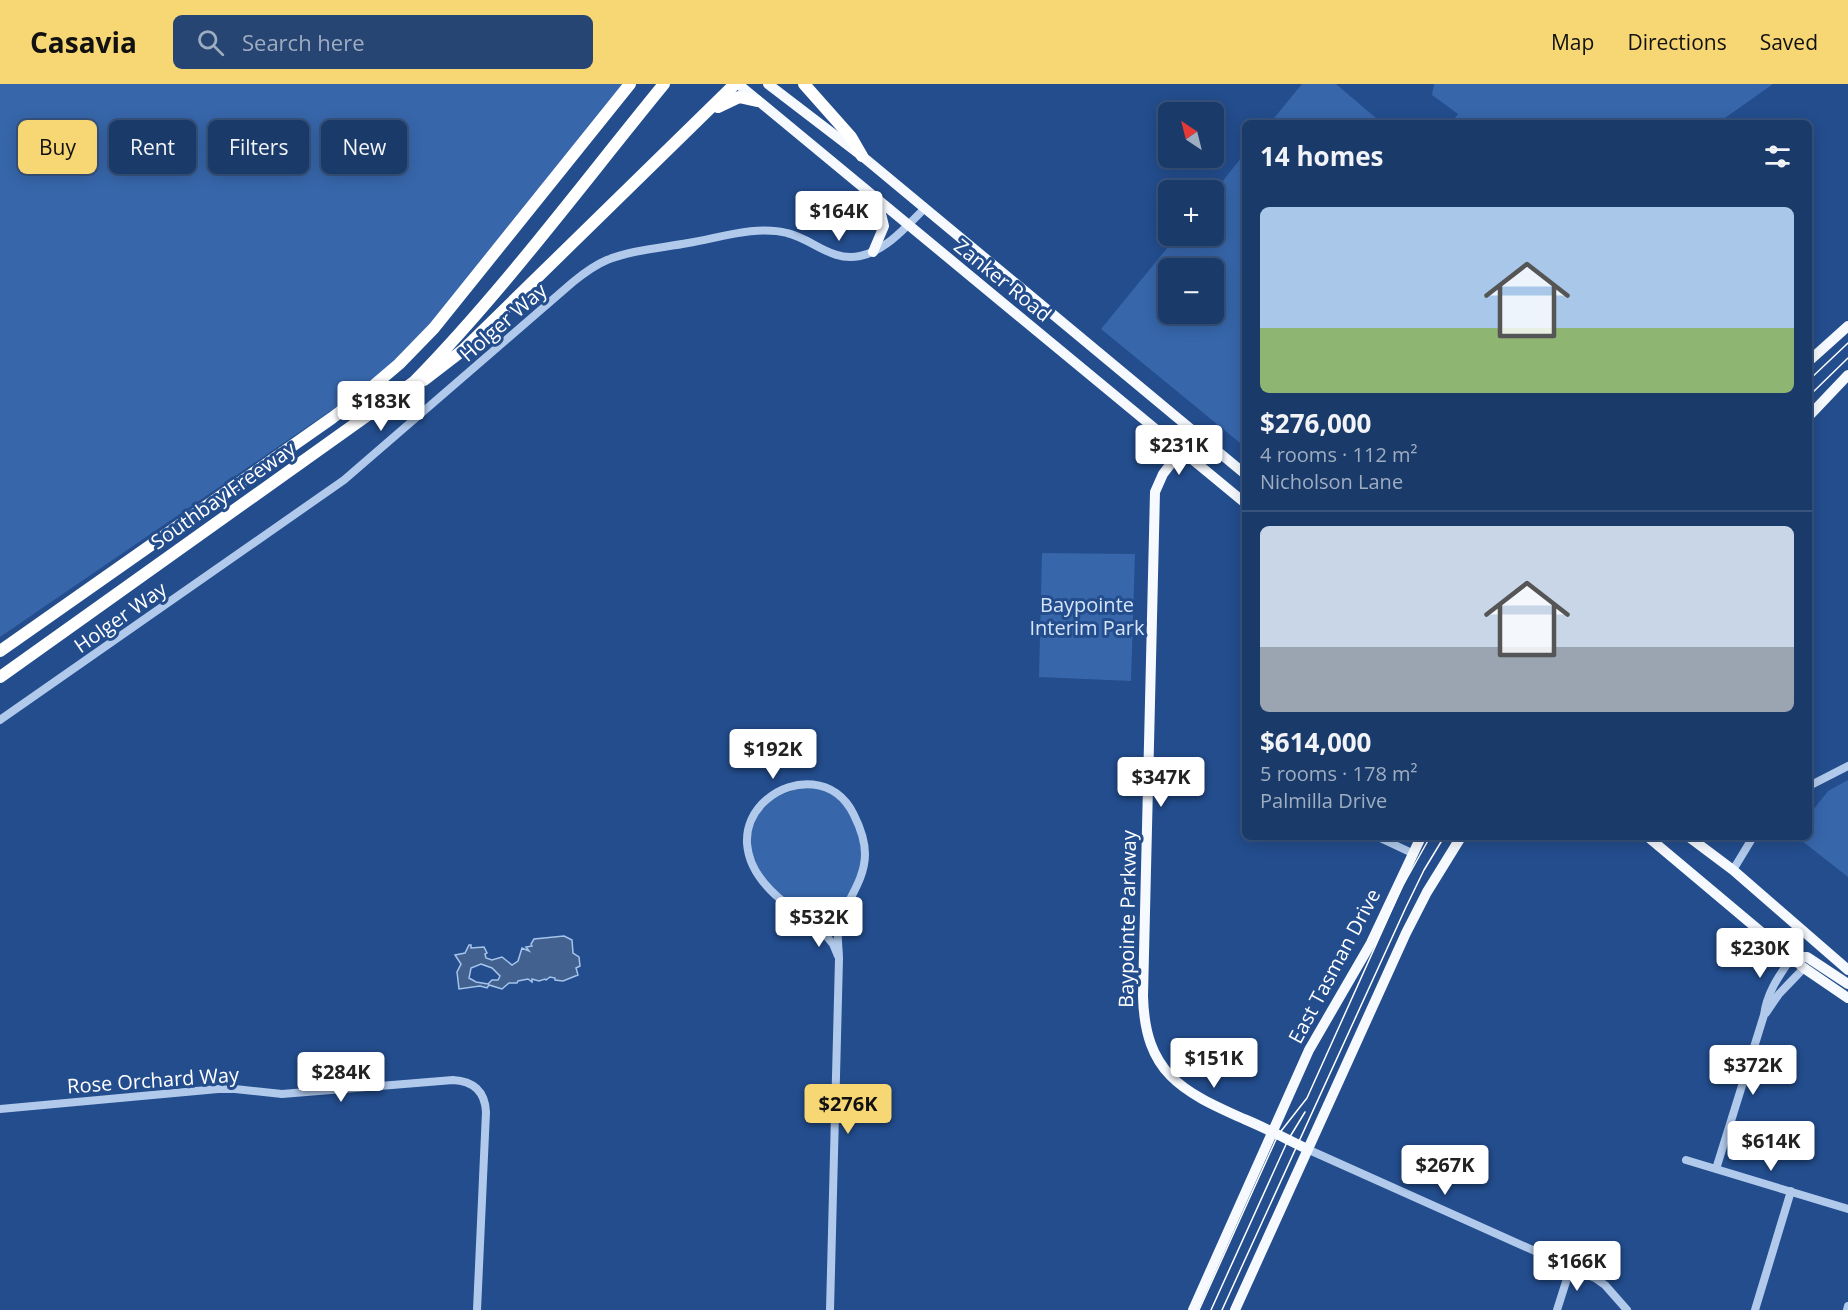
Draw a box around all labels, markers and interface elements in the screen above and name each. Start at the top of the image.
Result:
search box [173,15,593,69]
text: Casavia [30,23,137,61]
icon: search [194,26,227,59]
text: Search here [242,27,365,57]
text: Map [1551,28,1594,56]
text: Directions [1627,28,1727,56]
text: Saved [1760,28,1818,56]
north arrow [1158,102,1224,168]
map controls [1158,102,1224,324]
chip: Buy [18,120,97,174]
chip: Rent [109,120,196,174]
chip: Filters [208,120,309,174]
chip: New [321,120,407,174]
text: 14 homes [1260,138,1384,174]
icon: filters [1761,140,1794,173]
button: + [1158,180,1224,246]
pin: $164K [797,191,881,242]
text: $164K [809,197,869,224]
street label: Zanker Road [949,232,1057,328]
icon: home [1473,246,1581,354]
button: − [1158,258,1224,324]
street label: Holger Way [454,276,553,367]
pin: $183K [339,381,423,432]
text: $183K [351,387,411,414]
text: $276,000 [1260,405,1371,441]
pin: $231K [1137,425,1221,476]
text: $231K [1149,431,1209,458]
street label: Southbay Freeway [145,434,302,555]
text: 4 rooms · 112 m² [1260,441,1418,468]
text: Nicholson Lane [1260,468,1403,495]
icon: home [1473,565,1581,673]
street label: Holger Way [68,575,172,659]
park label: Baypointe Interim Park [1030,591,1145,641]
text: $614,000 [1260,724,1371,760]
pin: $192K [731,729,815,780]
text: $192K [743,735,803,762]
pin: $347K [1119,757,1203,808]
text: 5 rooms · 178 m² [1260,760,1418,787]
text: $347K [1131,763,1191,790]
text: Palmilla Drive [1260,787,1387,814]
street label: Baypointe Parkway [1112,829,1142,1008]
street label: East Tasman Drive [1282,884,1386,1048]
pin: $532K [777,897,861,948]
text: $532K [789,903,849,930]
pin: $230K [1718,928,1802,979]
text: $230K [1730,934,1790,961]
pin: $151K [1172,1038,1256,1089]
text: $151K [1184,1044,1244,1071]
pin: $372K [1711,1045,1795,1096]
text: $372K [1723,1051,1783,1078]
pin: $284K [299,1052,383,1103]
text: $284K [311,1058,371,1085]
street label: Rose Orchard Way [66,1060,241,1099]
pin: $276K [806,1084,890,1135]
text: $276K [818,1090,878,1117]
pin: $614K [1729,1121,1813,1172]
text: $614K [1741,1127,1801,1154]
pin: $267K [1403,1145,1487,1196]
text: $267K [1415,1151,1475,1178]
pin: $166K [1535,1241,1619,1292]
text: $166K [1547,1247,1607,1274]

